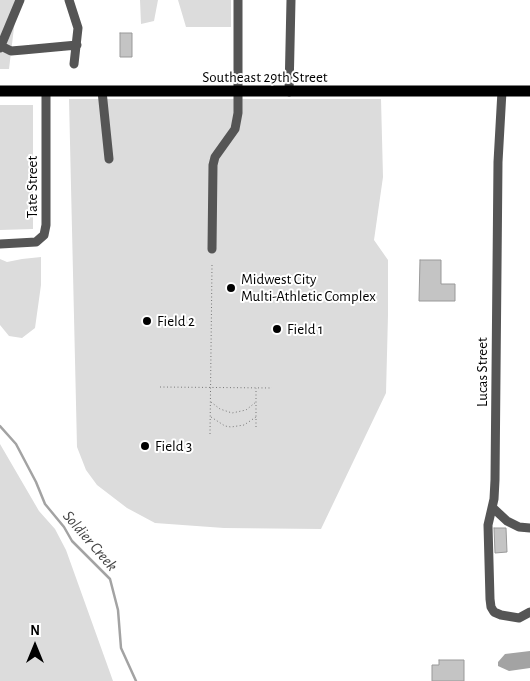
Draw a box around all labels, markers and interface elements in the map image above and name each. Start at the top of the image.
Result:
street label: Southeast 29th Street [202,68,328,86]
street label: Tate Street [23,156,41,218]
place label: Midwest City Multi-Athletic Complex [241,270,376,305]
marker: Midwest City Multi-Athletic Complex [225,282,237,294]
place label: Field 2 [157,312,195,330]
marker: Field 2 [141,315,153,327]
place label: Field 1 [287,320,323,338]
marker: Field 1 [271,323,283,335]
street label: Lucas Street [473,337,491,407]
place label: Field 3 [155,437,192,455]
marker: Field 3 [139,440,151,452]
water label: Soldier Creek [59,507,121,575]
north arrow [10,621,60,671]
text: N [30,624,40,638]

